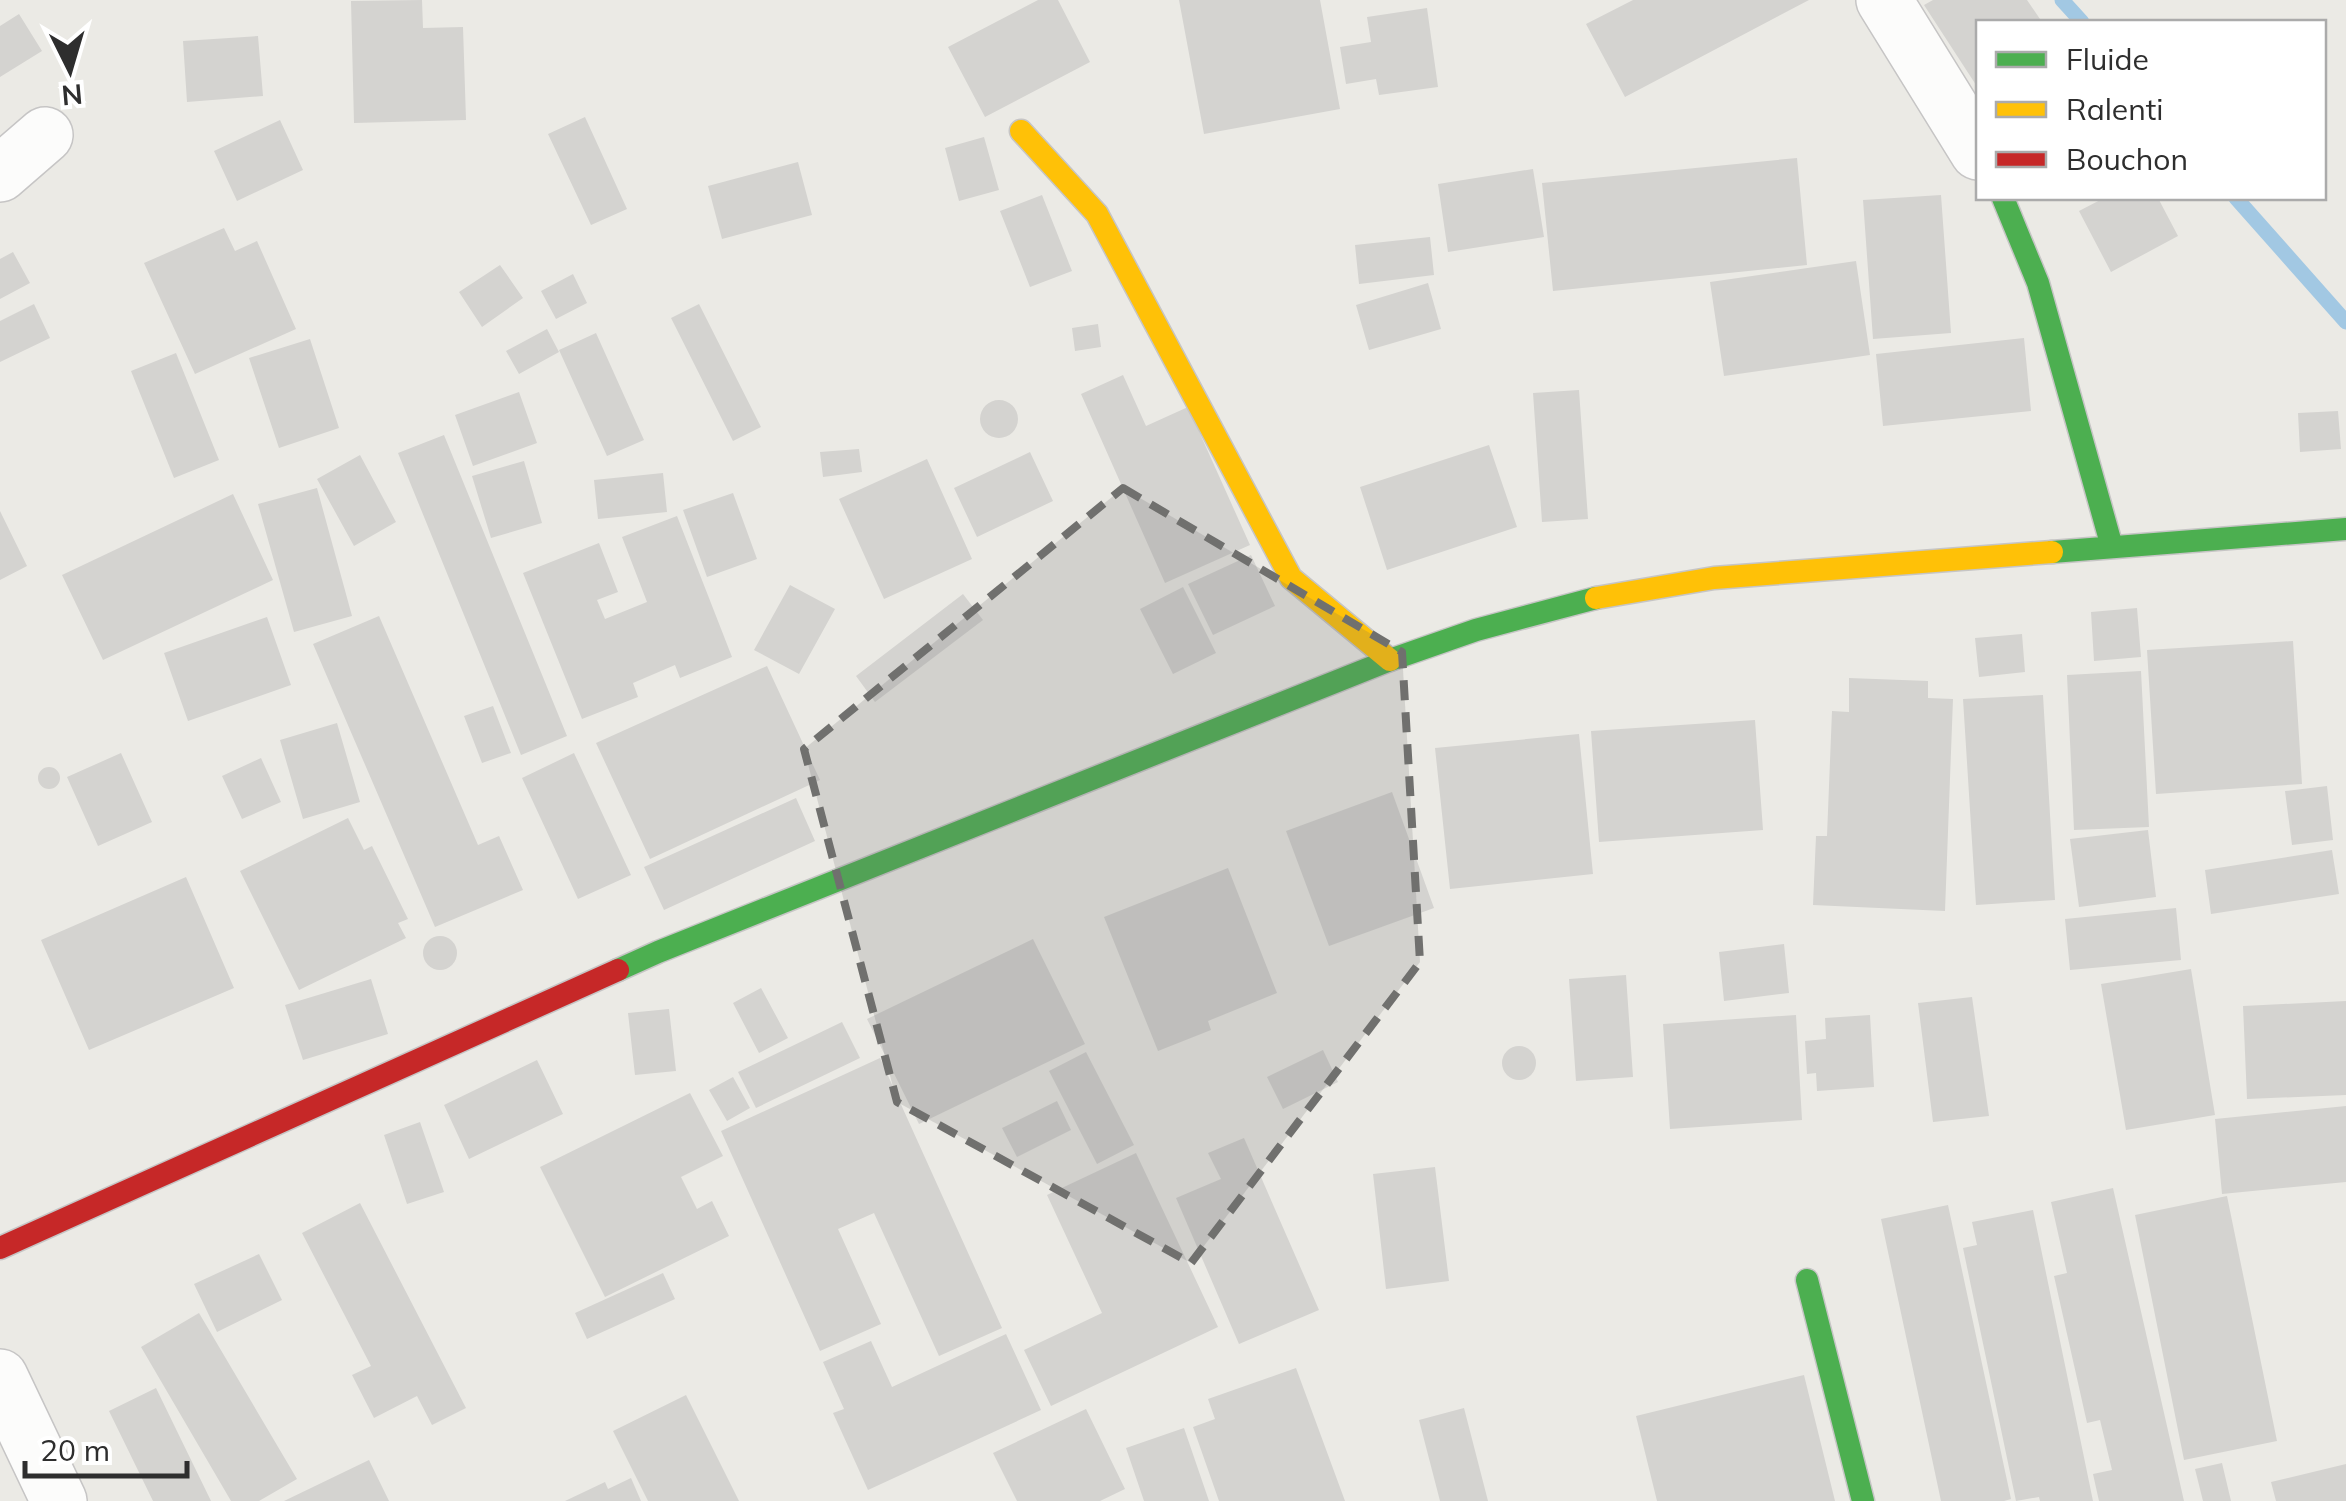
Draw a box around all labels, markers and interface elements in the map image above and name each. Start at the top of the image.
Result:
north arrow [20,20,120,120]
legend [1976,20,2326,200]
text: Fluide [2066,40,2149,78]
text: N [60,77,84,114]
text: Ralenti [2066,90,2163,128]
text: Bouchon [2066,140,2188,178]
scale bar [25,1416,188,1478]
text: 20 m [40,1431,110,1469]

